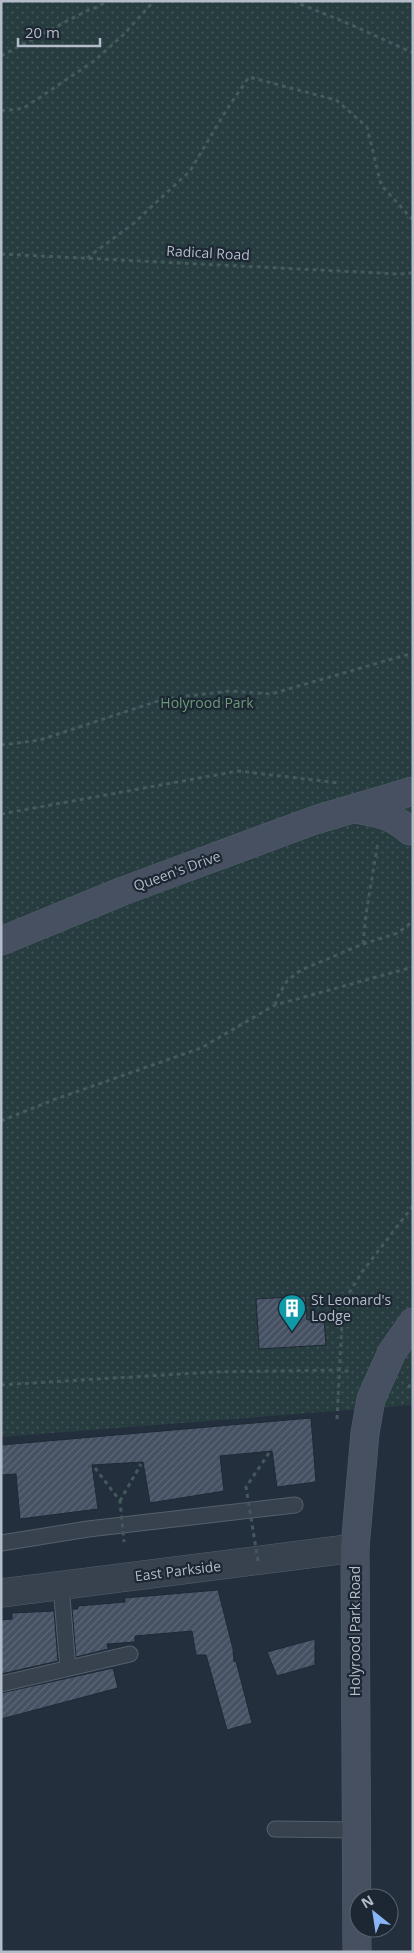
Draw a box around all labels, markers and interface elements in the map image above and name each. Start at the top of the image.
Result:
scale bar [18,15,100,47]
text: 20 m [25,22,60,42]
street label: Radical Road [166,241,250,264]
park label: Holyrood Park [160,693,254,712]
street label: Queen's Drive [131,846,223,895]
place label: St Leonard's Lodge [311,1290,392,1325]
building icon: St Leonard's Lodge [277,1293,307,1332]
street label: East Parkside [134,1556,222,1585]
street label: Holyrood Park Road [345,1566,364,1696]
north arrow [349,1888,399,1938]
text: N [358,1890,377,1912]

